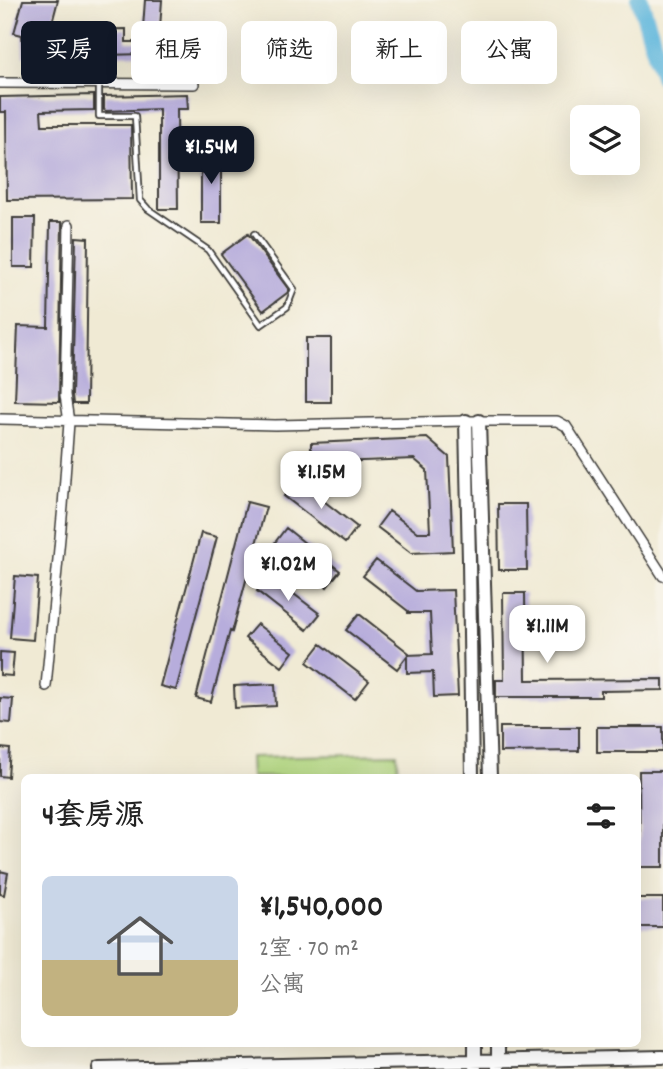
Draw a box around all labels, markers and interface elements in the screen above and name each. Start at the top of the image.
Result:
chip: 买房 [21,21,117,84]
chip: 租房 [131,21,227,84]
chip: 筛选 [241,21,337,84]
chip: 新上 [351,21,447,84]
chip: 公寓 [461,21,557,84]
map controls [570,105,640,175]
button: layers [570,105,640,175]
pin: ¥1.54M [154,127,268,186]
text: ¥1.54M [184,132,238,165]
pin: ¥1.15M [264,452,378,511]
text: ¥1.15M [296,457,346,490]
pin: ¥1.02M [231,544,345,603]
text: ¥1.02M [260,549,316,582]
pin: ¥1.11M [490,606,604,665]
text: ¥1.11M [525,611,569,644]
text: 4套房源 [42,797,144,840]
icon: filters [582,797,620,835]
text: ¥1,540,000 [259,888,383,931]
icon: home [98,904,182,988]
text: 2室 · 70 m² [259,934,359,967]
text: 公寓 [259,970,305,1003]

